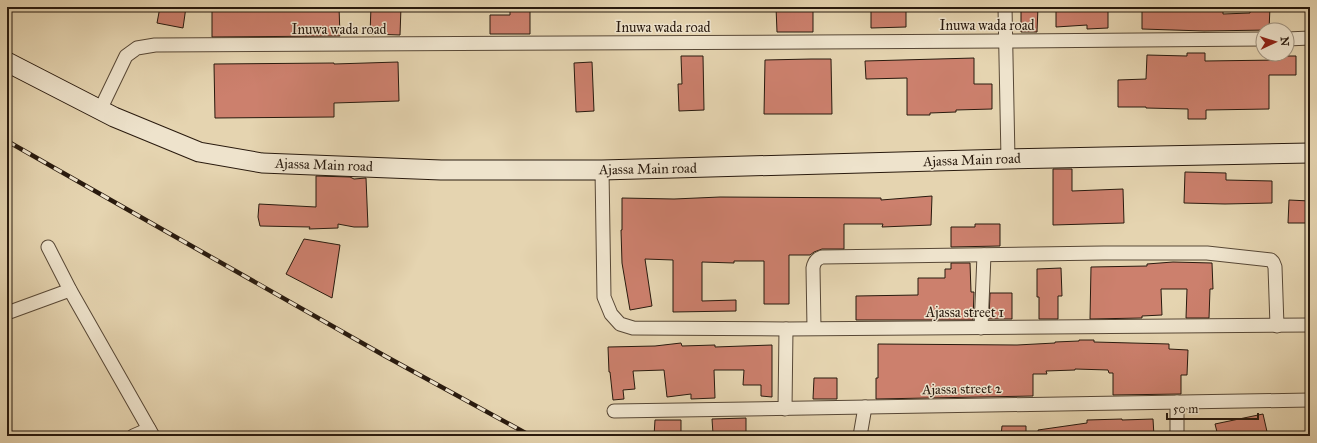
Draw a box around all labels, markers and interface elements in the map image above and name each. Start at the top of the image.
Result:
street label: Inuwa wada road [939,17,1035,34]
street label: Inuwa wada road [615,19,711,36]
street label: Inuwa wada road [291,21,387,38]
north arrow [1255,22,1295,62]
text: N [1278,36,1291,47]
street label: Ajassa Main road [922,150,1021,170]
street label: Ajassa Main road [274,155,373,175]
street label: Ajassa Main road [598,160,697,178]
street label: Ajassa street 1 [925,304,1005,321]
street label: Ajassa street 2 [921,380,1002,398]
scale bar [1167,395,1258,421]
text: 50 m [1173,402,1198,416]

